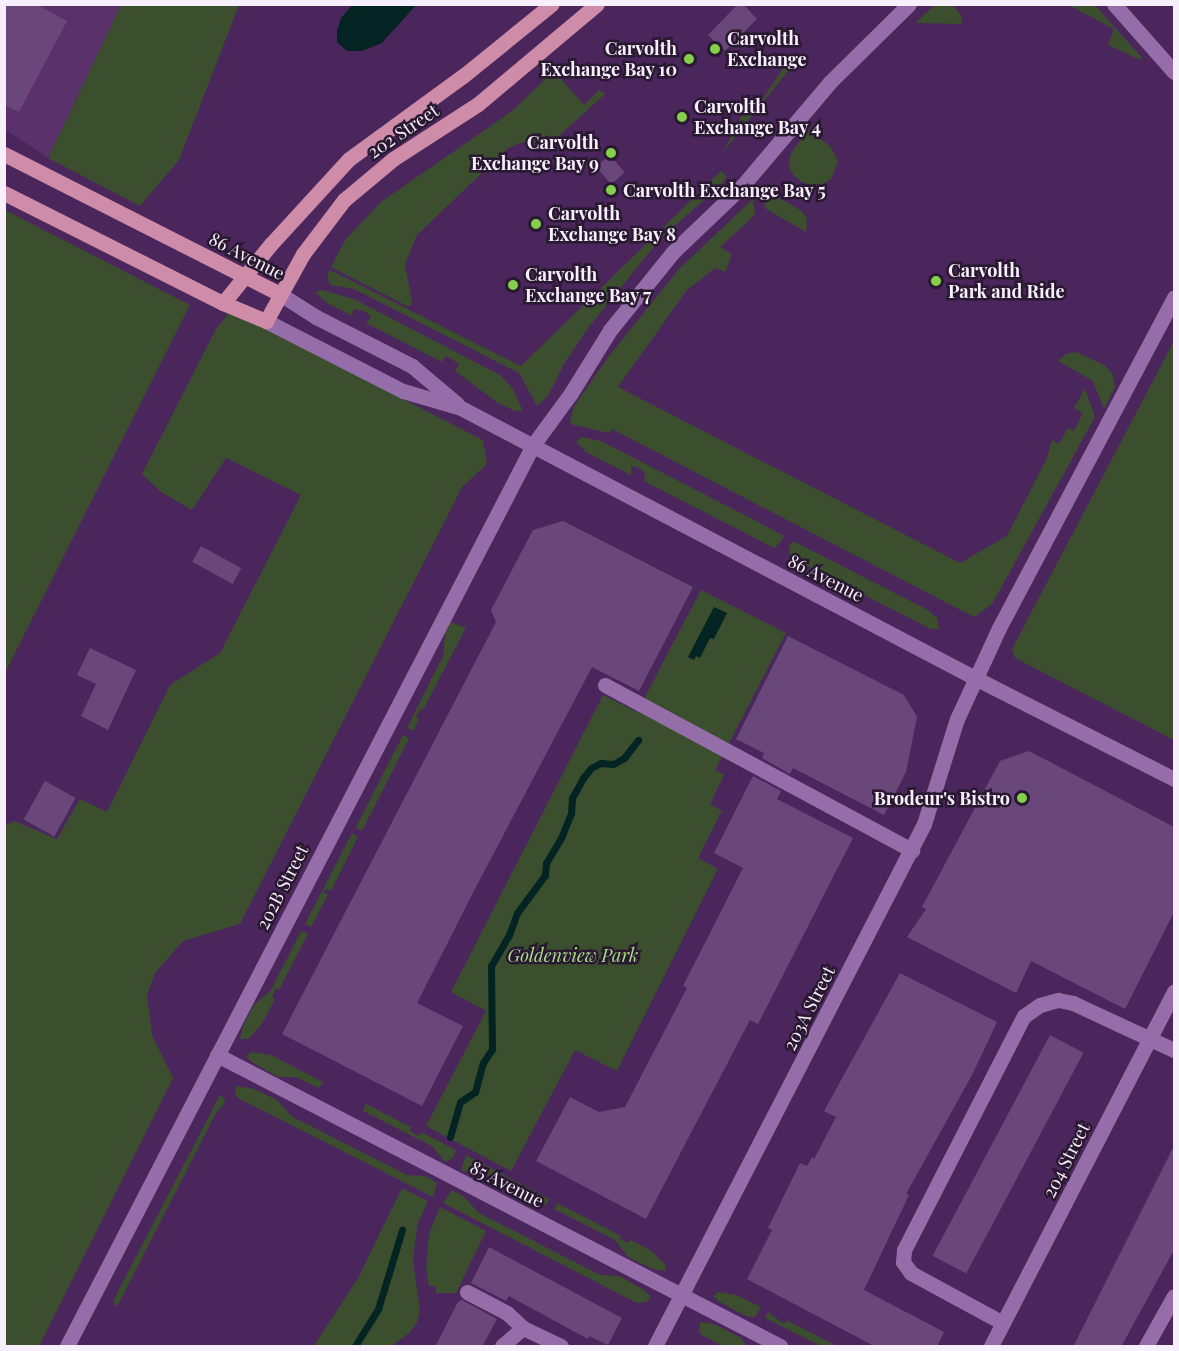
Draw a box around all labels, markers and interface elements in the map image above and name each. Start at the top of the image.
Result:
place label: Carvolth Exchange [727,28,807,70]
place label: Carvolth Exchange Bay 10 [540,38,677,80]
marker: Carvolth Exchange [708,42,722,56]
marker: Carvolth Exchange Bay 10 [682,52,696,66]
place label: Carvolth Exchange Bay 4 [694,96,822,138]
street label: 202 Street [363,99,443,163]
marker: Carvolth Exchange Bay 4 [675,110,689,124]
place label: Carvolth Exchange Bay 9 [470,132,599,174]
marker: Carvolth Exchange Bay 9 [604,146,618,160]
place label: Carvolth Exchange Bay 5 [623,179,826,201]
marker: Carvolth Exchange Bay 5 [604,183,618,197]
place label: Carvolth Exchange Bay 8 [548,203,677,246]
marker: Carvolth Exchange Bay 8 [529,217,543,231]
street label: 86 Avenue [205,228,289,284]
place label: Carvolth Park and Ride [948,260,1065,302]
place label: Carvolth Exchange Bay 7 [525,264,652,306]
marker: Carvolth Park and Ride [929,274,943,288]
marker: Carvolth Exchange Bay 7 [506,278,520,292]
street label: 86 Avenue [784,550,868,606]
place label: Brodeur's Bistro [874,787,1010,809]
marker: Brodeur's Bistro [1015,791,1029,805]
street label: 202B Street [251,841,313,933]
park label: Goldenview Park [508,944,638,966]
street label: 203A Street [779,962,839,1054]
street label: 204 Street [1038,1119,1094,1201]
street label: 85 Avenue [466,1156,548,1212]

